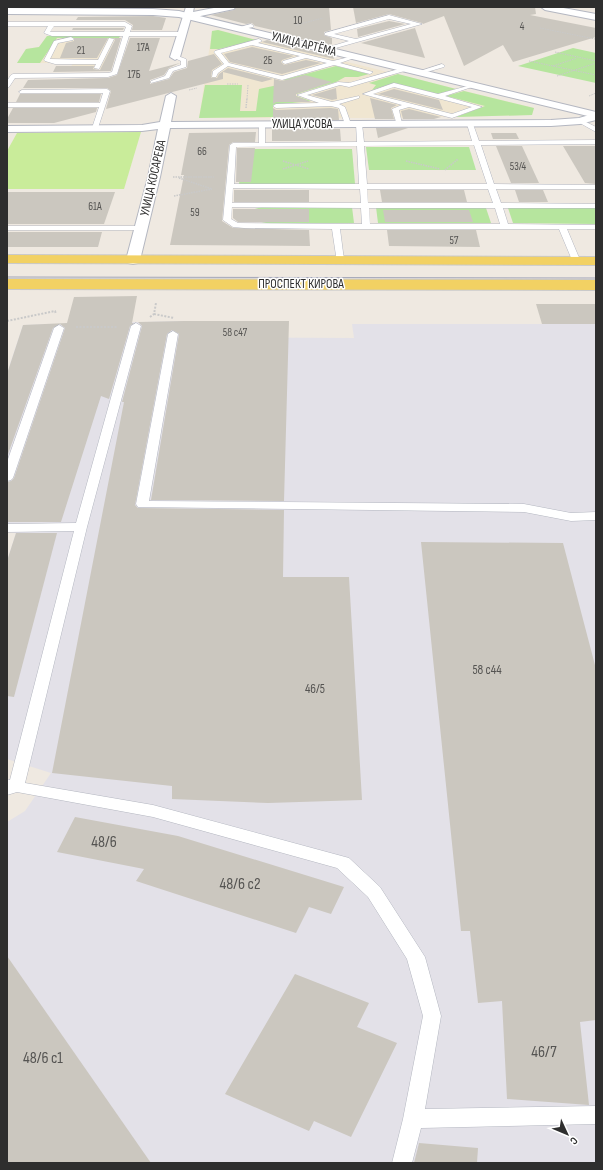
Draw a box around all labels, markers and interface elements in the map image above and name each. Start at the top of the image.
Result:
house number: 10 [294,14,302,27]
house number: 4 [520,20,525,33]
street label: УЛИЦА АРТЁМА [270,28,339,60]
house number: 17А [137,41,150,54]
house number: 21 [77,44,85,57]
house number: 2Б [263,54,273,67]
house number: 17Б [127,68,141,81]
street label: УЛИЦА УСОВА [272,116,333,132]
street label: УЛИЦА КОСАРЕВА [136,138,170,218]
house number: 66 [197,145,207,158]
house number: 53/4 [510,160,527,173]
house number: 61А [88,200,102,213]
house number: 59 [190,206,200,219]
house number: 57 [450,234,459,247]
street label: ПРОСПЕКТ КИРОВА [258,276,344,292]
house number: 58 с47 [223,326,248,339]
house number: 58 с44 [472,662,502,678]
house number: 46/5 [305,681,325,697]
house number: 48/6 [91,833,117,852]
house number: 48/6 с2 [220,875,260,894]
house number: 46/7 [531,1043,557,1062]
house number: 48/6 с1 [23,1049,63,1068]
north arrow [547,1114,587,1154]
text: С [567,1134,580,1147]

